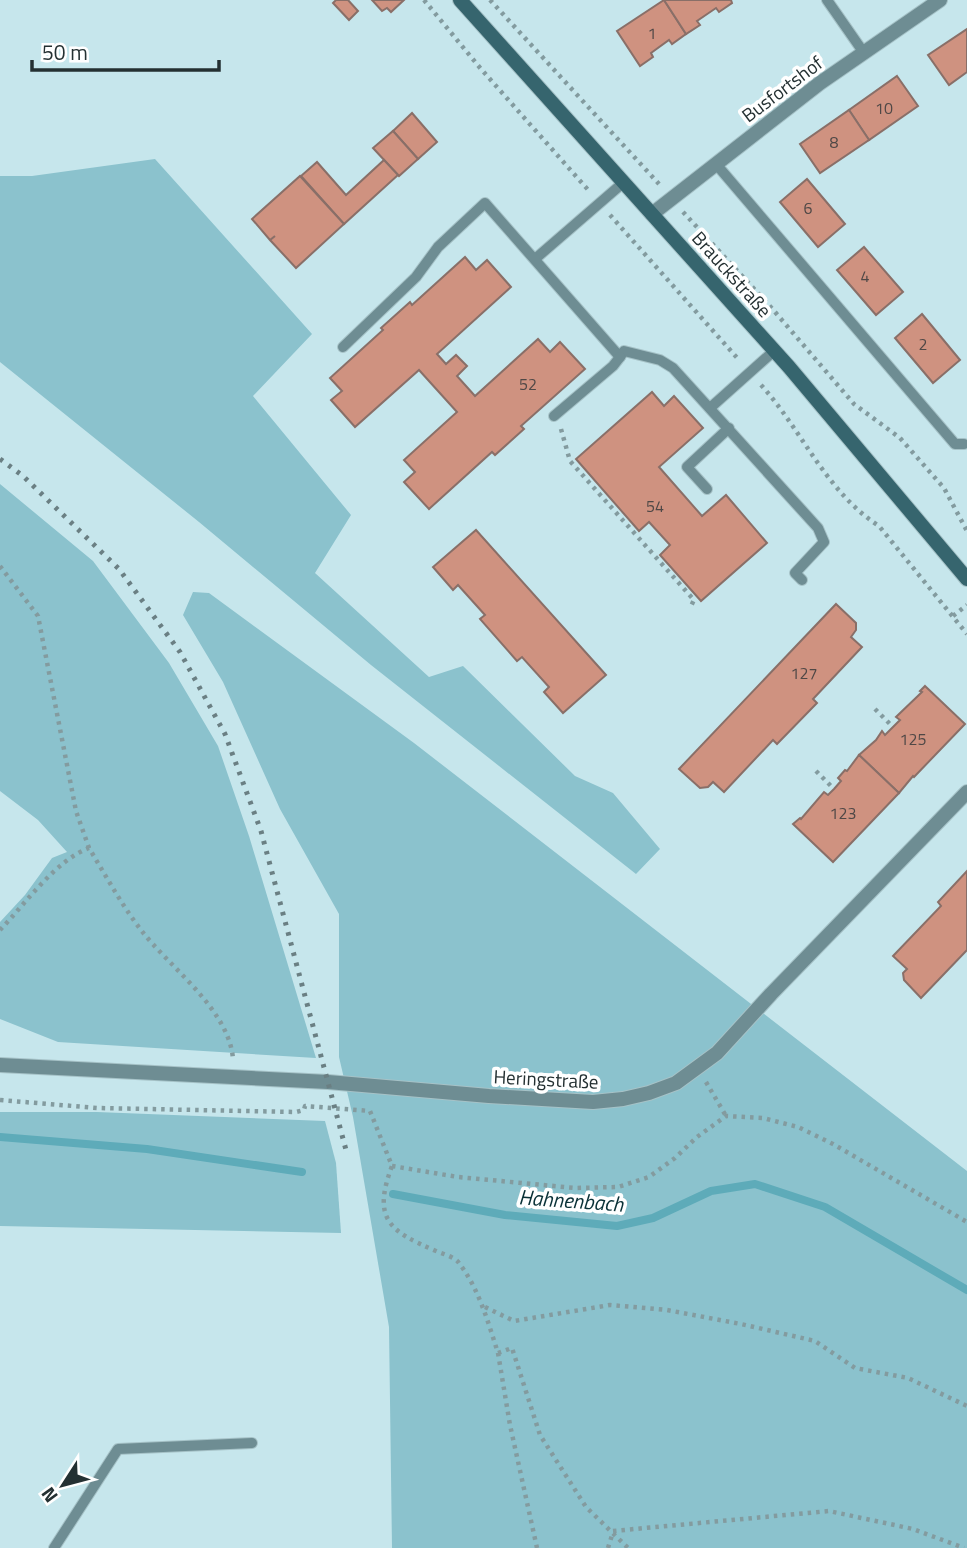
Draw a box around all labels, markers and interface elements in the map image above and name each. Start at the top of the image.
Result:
house number: 1 [648,21,656,45]
scale bar [32,28,219,72]
text: 50 m [42,36,88,68]
street label: Busfortshof [735,48,829,129]
house number: 10 [875,96,893,120]
house number: 8 [830,130,839,154]
house number: 6 [804,196,813,220]
street label: Brauckstraße [686,224,779,323]
house number: 4 [861,264,870,288]
house number: 2 [919,332,927,356]
house number: 52 [519,372,537,396]
house number: 54 [646,494,664,518]
house number: 127 [791,661,817,685]
house number: 125 [900,727,926,751]
house number: 123 [830,801,856,825]
street label: Heringstraße [493,1061,599,1096]
water label: Hahnenbach [518,1180,625,1220]
north arrow [28,1450,98,1520]
text: N [33,1481,64,1509]

